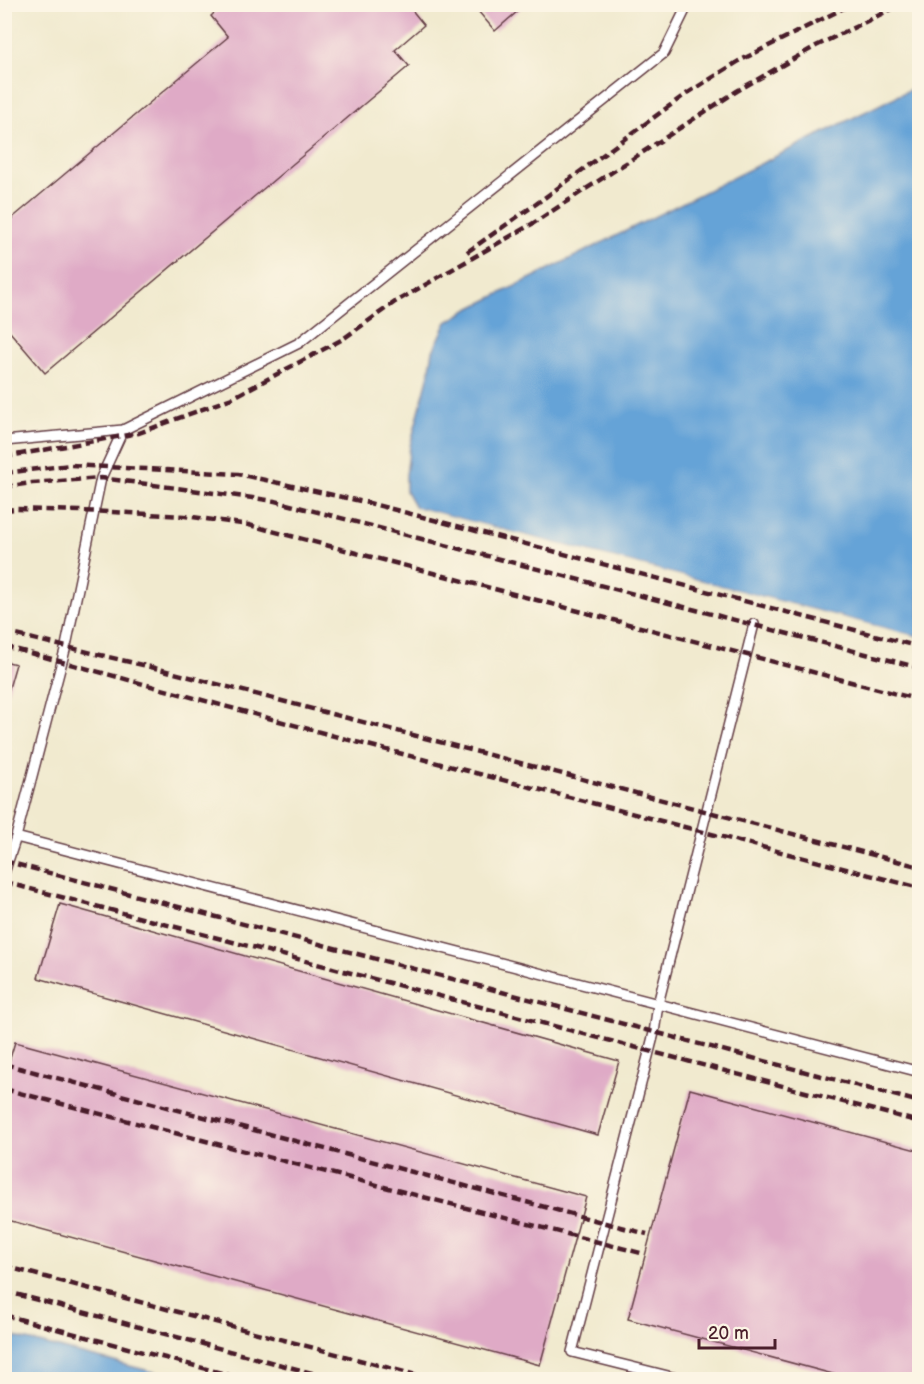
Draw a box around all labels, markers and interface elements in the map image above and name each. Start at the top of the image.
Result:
scale bar [699,1312,776,1350]
text: 20 m [708,1323,749,1344]

